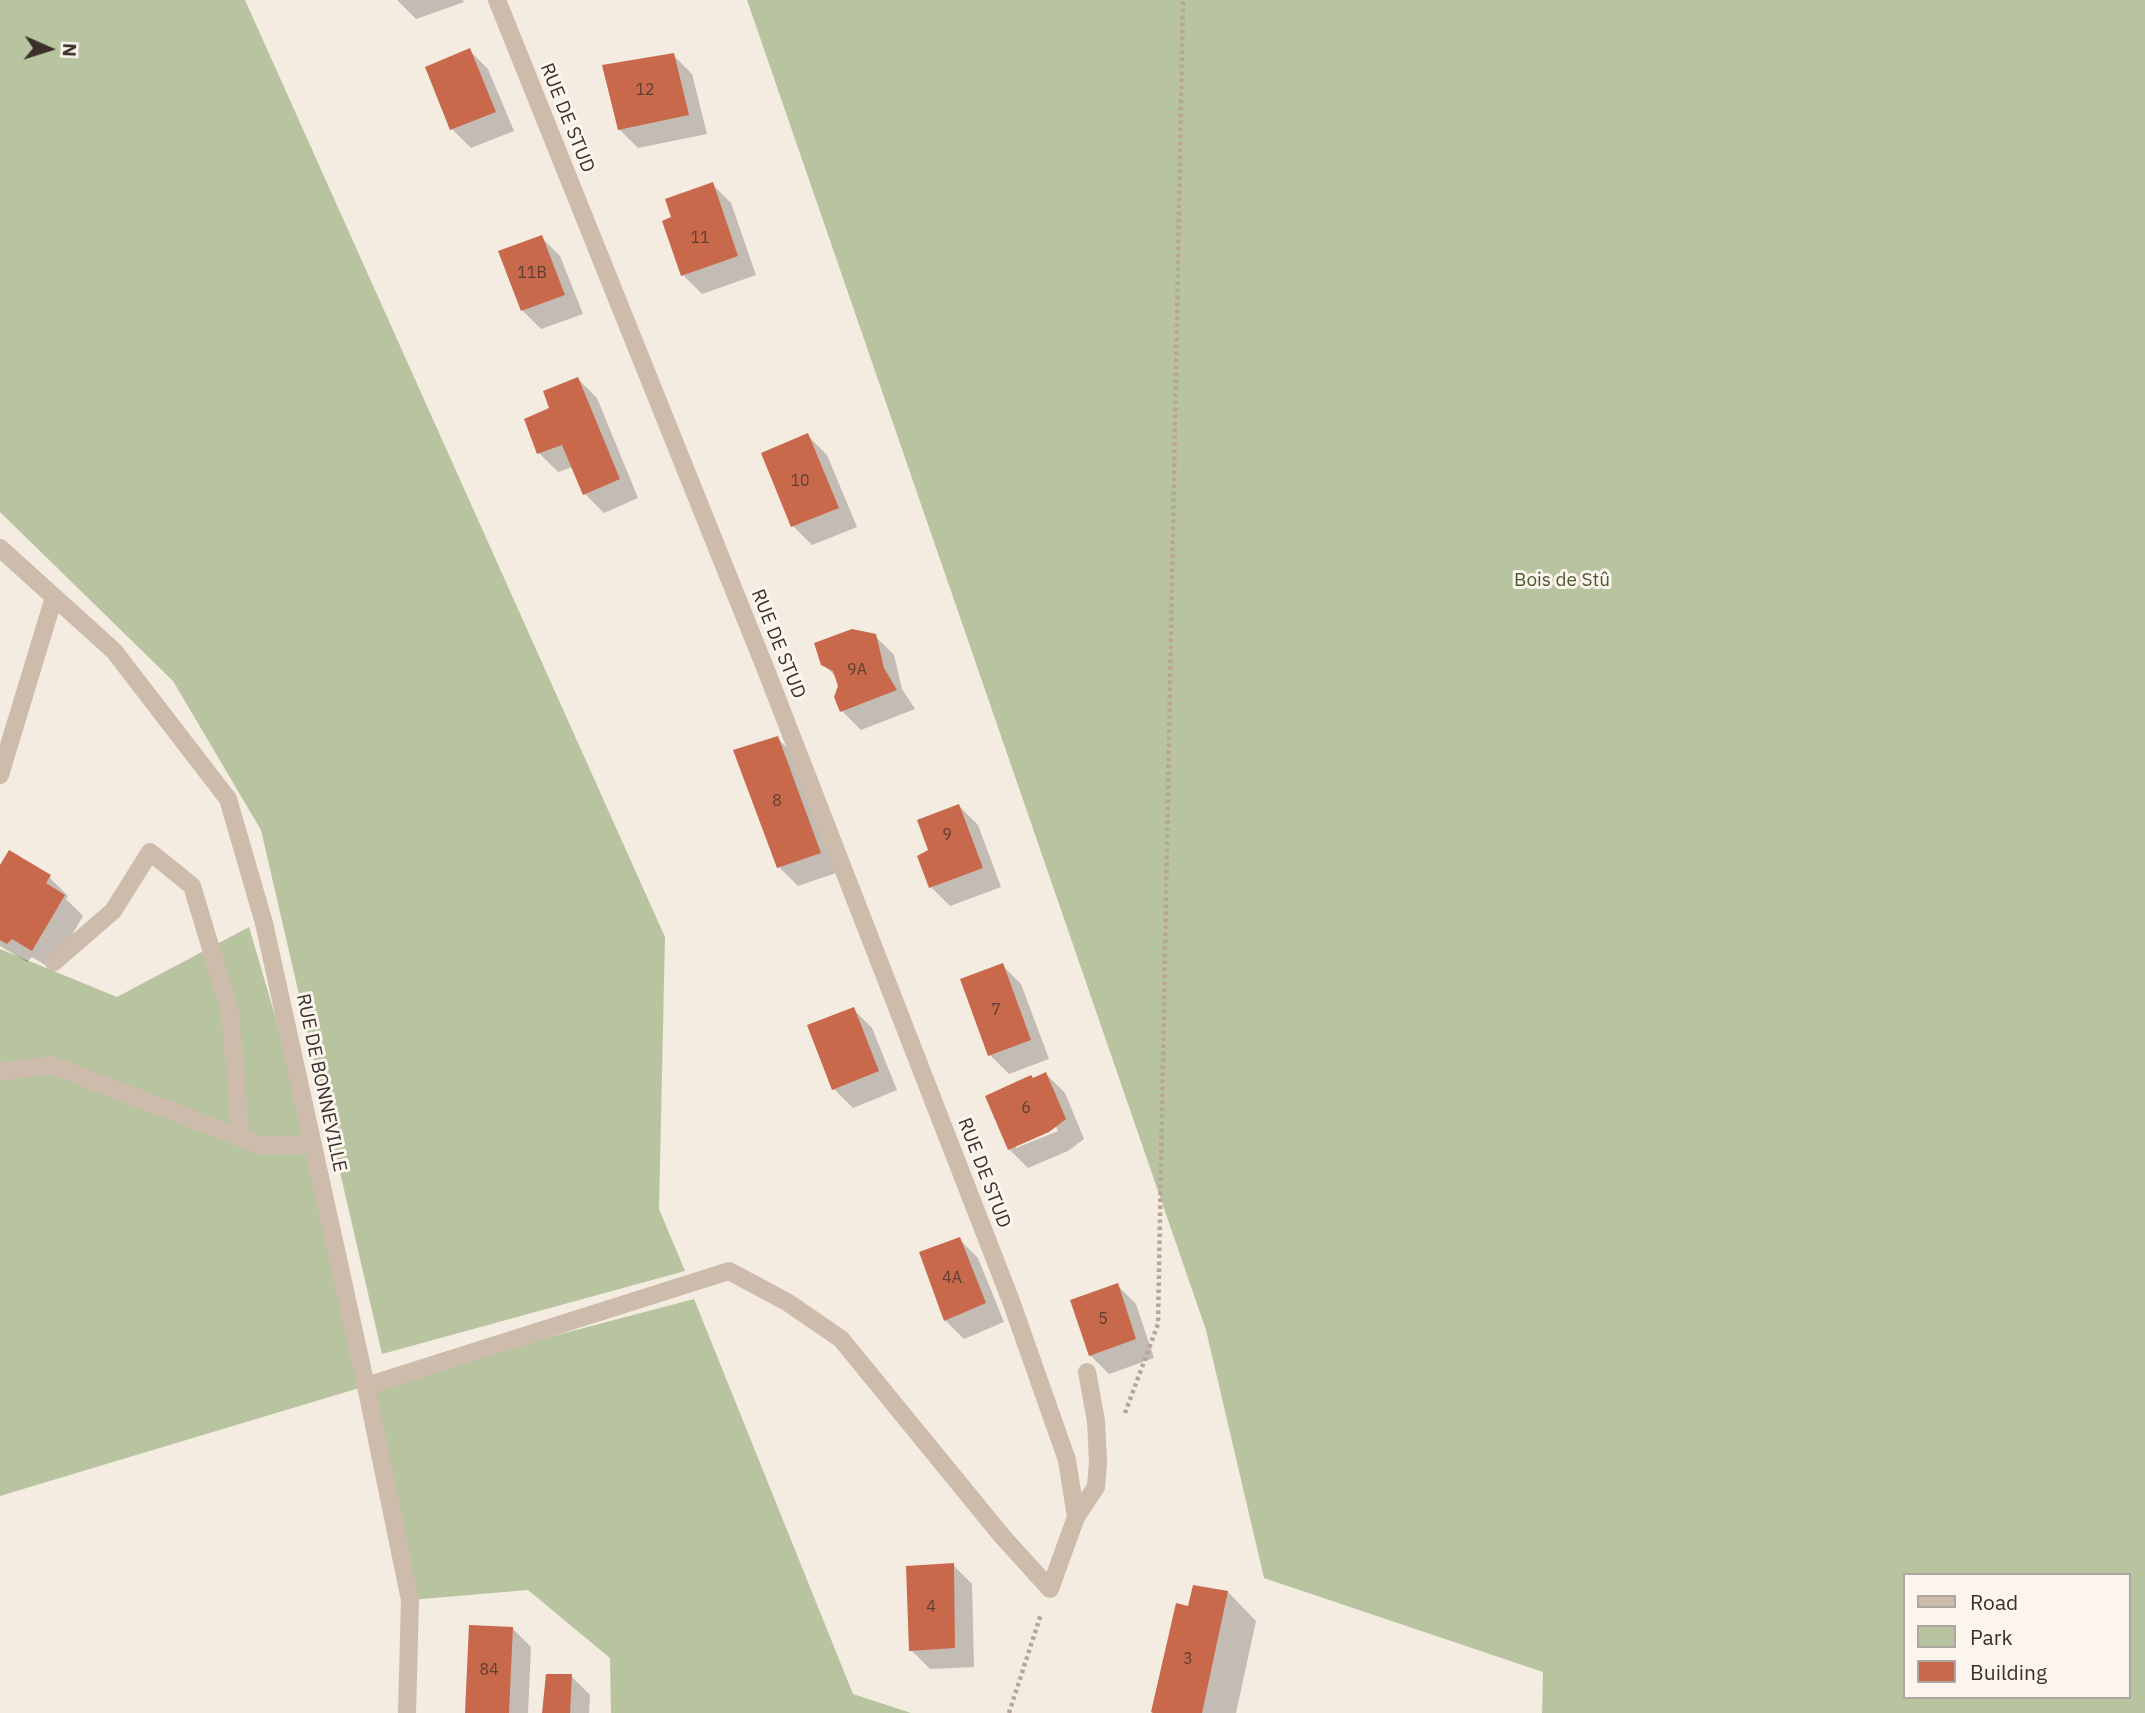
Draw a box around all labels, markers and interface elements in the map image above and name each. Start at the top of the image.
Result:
north arrow [14,14,84,84]
text: N [58,43,82,58]
street label: RUE DE STUD [535,60,599,176]
house number: 12 [635,80,655,100]
house number: 11 [690,228,710,248]
house number: 11B [517,263,547,283]
house number: 10 [790,471,810,491]
park label: Bois de Stû [1514,570,1610,592]
street label: RUE DE STUD [746,586,810,702]
house number: 9A [847,660,867,680]
house number: 8 [772,791,782,811]
house number: 9 [942,825,952,845]
street label: RUE DE BONNEVILLE [291,992,351,1174]
house number: 7 [991,1000,1001,1020]
house number: 6 [1021,1098,1031,1118]
street label: RUE DE STUD [953,1115,1015,1231]
house number: 4A [942,1268,962,1288]
house number: 5 [1098,1309,1108,1329]
legend [1904,1573,2131,1699]
text: Road [1970,1588,2018,1616]
house number: 4 [926,1597,936,1617]
text: Park [1970,1623,2013,1651]
house number: 3 [1183,1649,1193,1669]
text: Building [1970,1658,2047,1686]
house number: 84 [479,1660,499,1680]

